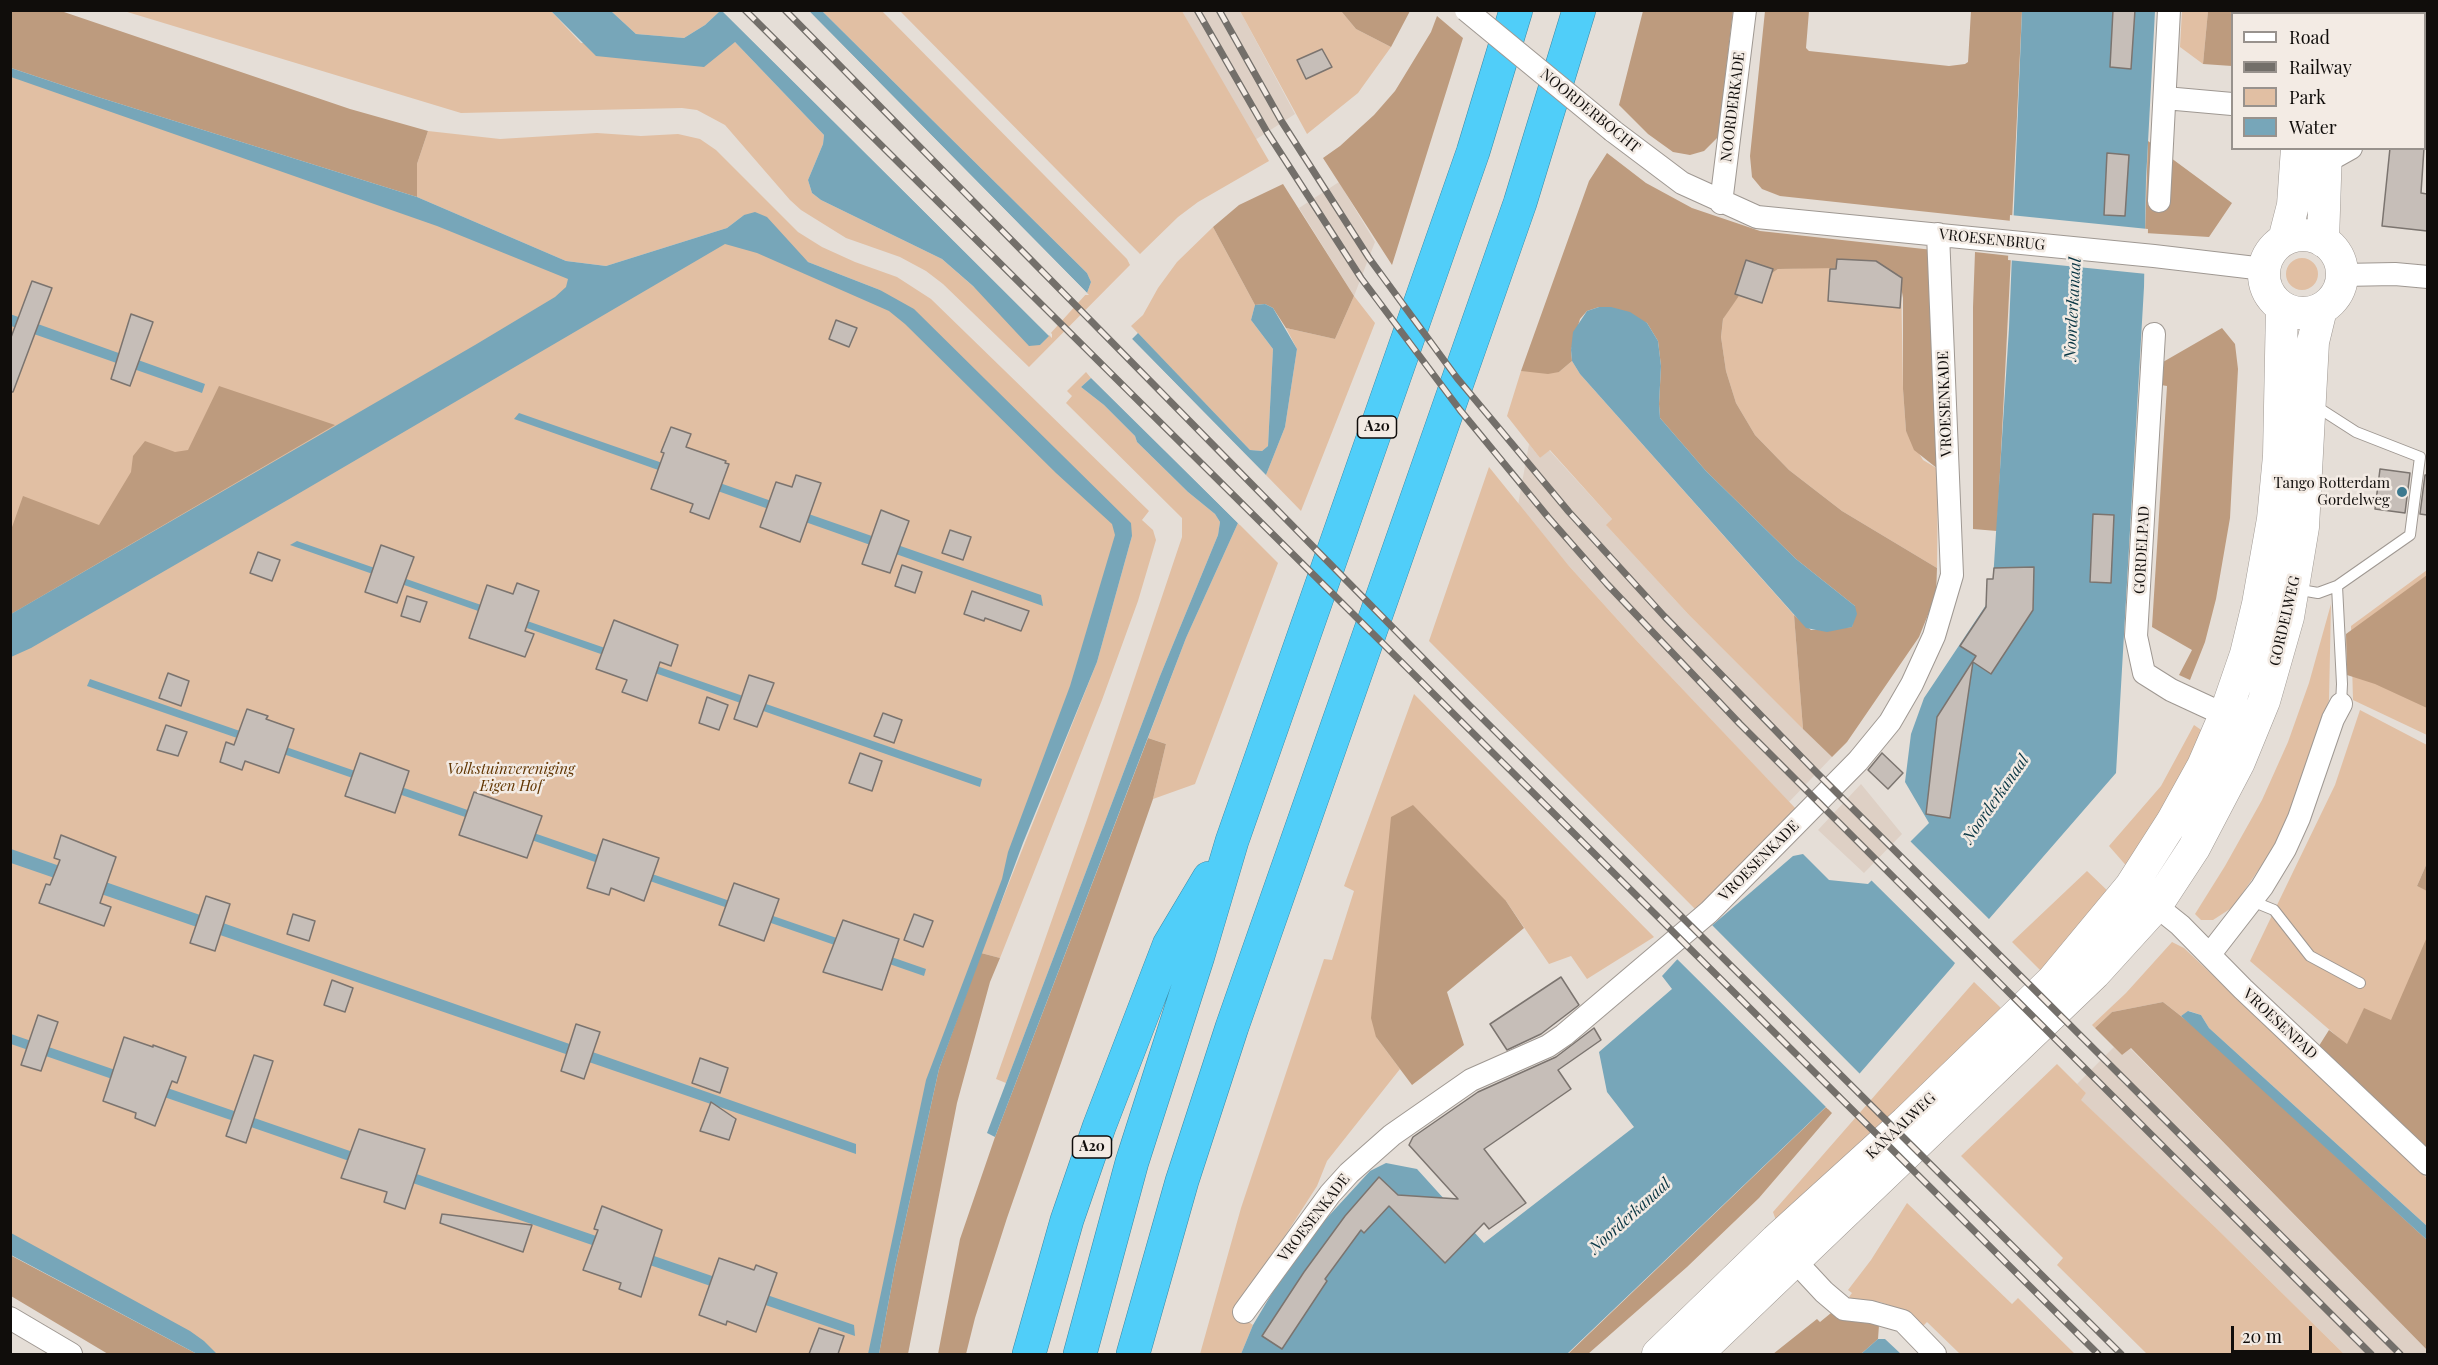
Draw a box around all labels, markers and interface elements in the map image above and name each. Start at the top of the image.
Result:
legend [2231,12,2426,150]
text: Road [2289,25,2330,49]
street label: NOORDERKADE [1717,51,1749,163]
text: Railway [2289,55,2352,79]
street label: NOORDERBOCHT [1536,65,1644,157]
text: Park [2289,85,2326,109]
text: Water [2289,115,2337,139]
street label: VROESENBRUG [1938,225,2046,255]
water label: Noorderkanaal [2061,257,2085,361]
street label: VROESENKADE [1934,351,1956,457]
road number: A20 [1358,416,1396,438]
place label: Tango Rotterdam Gordelweg [2273,474,2390,509]
marker: Tango Rotterdam Gordelweg [2395,485,2409,499]
street label: GORDELPAD [2131,506,2153,594]
street label: GORDELWEG [2266,574,2304,668]
water label: Noorderkanaal [1959,751,2033,847]
park label: Volkstuinvereniging Eigen Hof [447,760,575,795]
street label: VROESENKADE [1715,817,1803,905]
street label: VROESENPAD [2239,985,2321,1063]
street label: KANAALWEG [1862,1089,1940,1163]
road number: A20 [1072,1136,1112,1158]
street label: VROESENKADE [1274,1171,1354,1265]
water label: Noorderkanaal [1585,1174,1675,1258]
scale bar [2234,1314,2315,1352]
text: 20 m [2242,1324,2282,1348]

